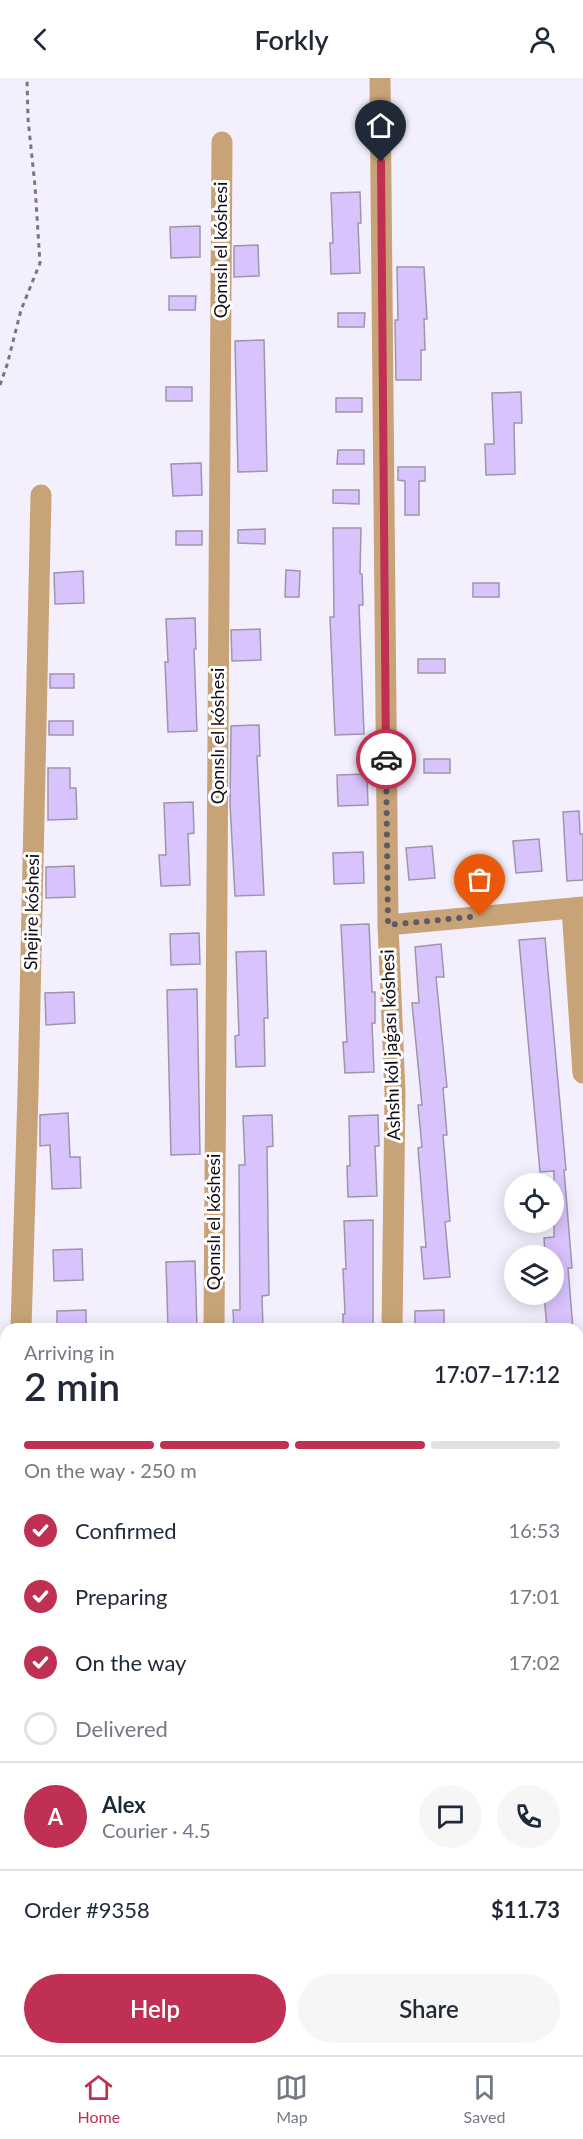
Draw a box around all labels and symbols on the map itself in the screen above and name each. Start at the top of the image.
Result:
pin [355,100,406,162]
street label: Qonıslı el kóshesi [209,182,231,318]
street label: Qonıslı el kóshesi [206,668,228,804]
courier [356,729,416,789]
street label: Shejire kóshesi [19,854,43,970]
pin [454,854,505,916]
street label: Ashshı kól jaǵası kóshesi [376,949,404,1141]
street label: Qonıslı el kóshesi [202,1154,224,1290]

